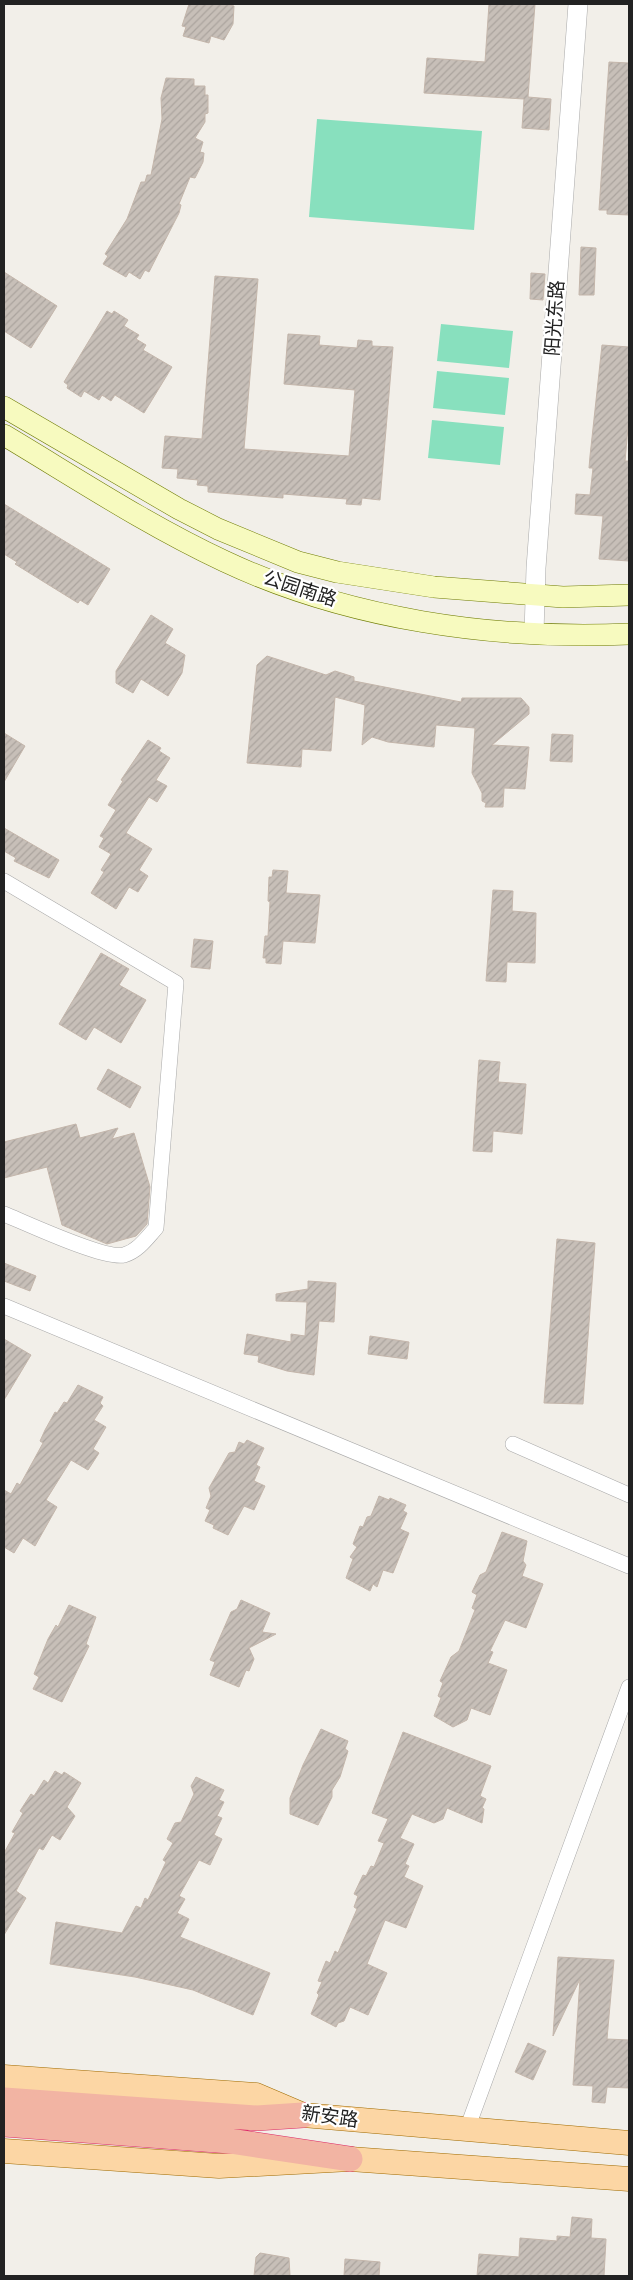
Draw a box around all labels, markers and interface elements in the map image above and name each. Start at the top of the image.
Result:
street label: 阳光东路 [540,279,569,357]
street label: 公园南路 [260,566,340,611]
street label: 新安路 [300,2101,360,2132]

